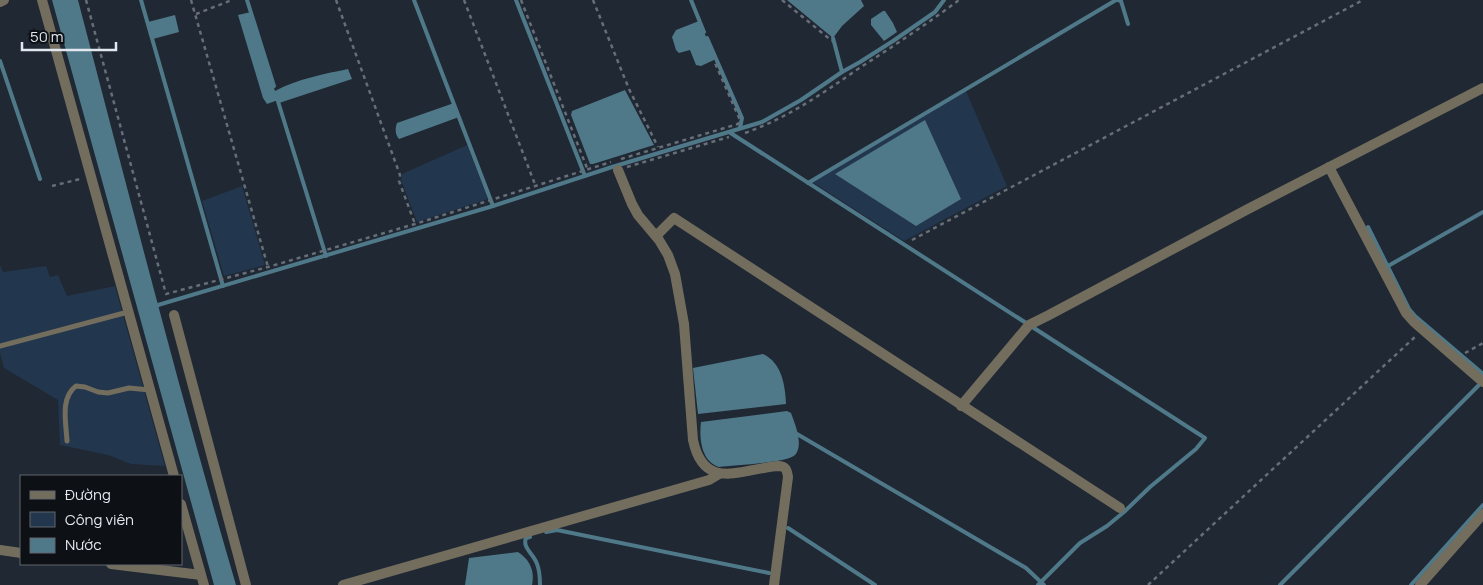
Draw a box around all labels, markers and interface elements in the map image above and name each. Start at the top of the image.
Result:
scale bar [22,20,116,52]
text: 50 m [30,26,64,47]
legend [20,475,182,565]
text: Đường [65,484,111,505]
text: Công viên [65,509,134,530]
text: Nước [65,534,102,555]

